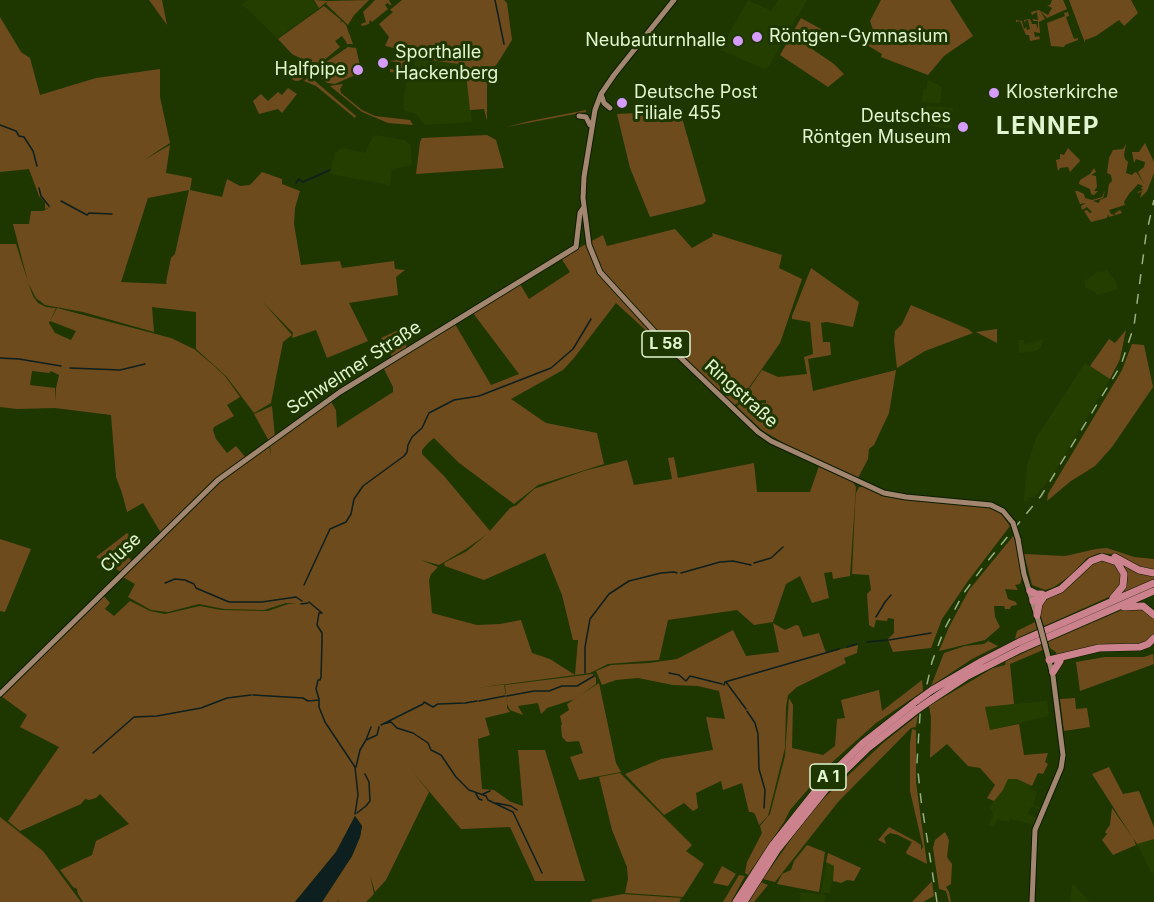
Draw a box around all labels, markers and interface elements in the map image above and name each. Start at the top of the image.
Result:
place label: Röntgen-Gymnasium [769,26,948,48]
place label: Neubauturnhalle [585,30,726,52]
marker: Röntgen-Gymnasium [750,30,764,44]
marker: Neubauturnhalle [731,34,745,48]
place label: Sporthalle Hackenberg [395,42,498,84]
marker: Sporthalle Hackenberg [376,56,390,70]
place label: Halfpipe [275,59,346,81]
marker: Halfpipe [351,63,365,77]
place label: Deutsche Post Filiale 455 [634,82,757,124]
place label: Klosterkirche [1006,82,1118,104]
marker: Klosterkirche [987,86,1001,100]
marker: Deutsche Post Filiale 455 [615,96,629,110]
place label: Deutsches Röntgen Museum [802,106,951,148]
district label: LENNEP [996,113,1100,141]
marker: Deutsches Röntgen Museum [956,120,970,134]
street label: Schwelmer Straße [283,317,425,419]
road number: L 58 [642,331,690,357]
street label: Ringstraße [700,355,782,433]
street label: Cluse [96,529,146,577]
road number: A 1 [810,764,846,790]

